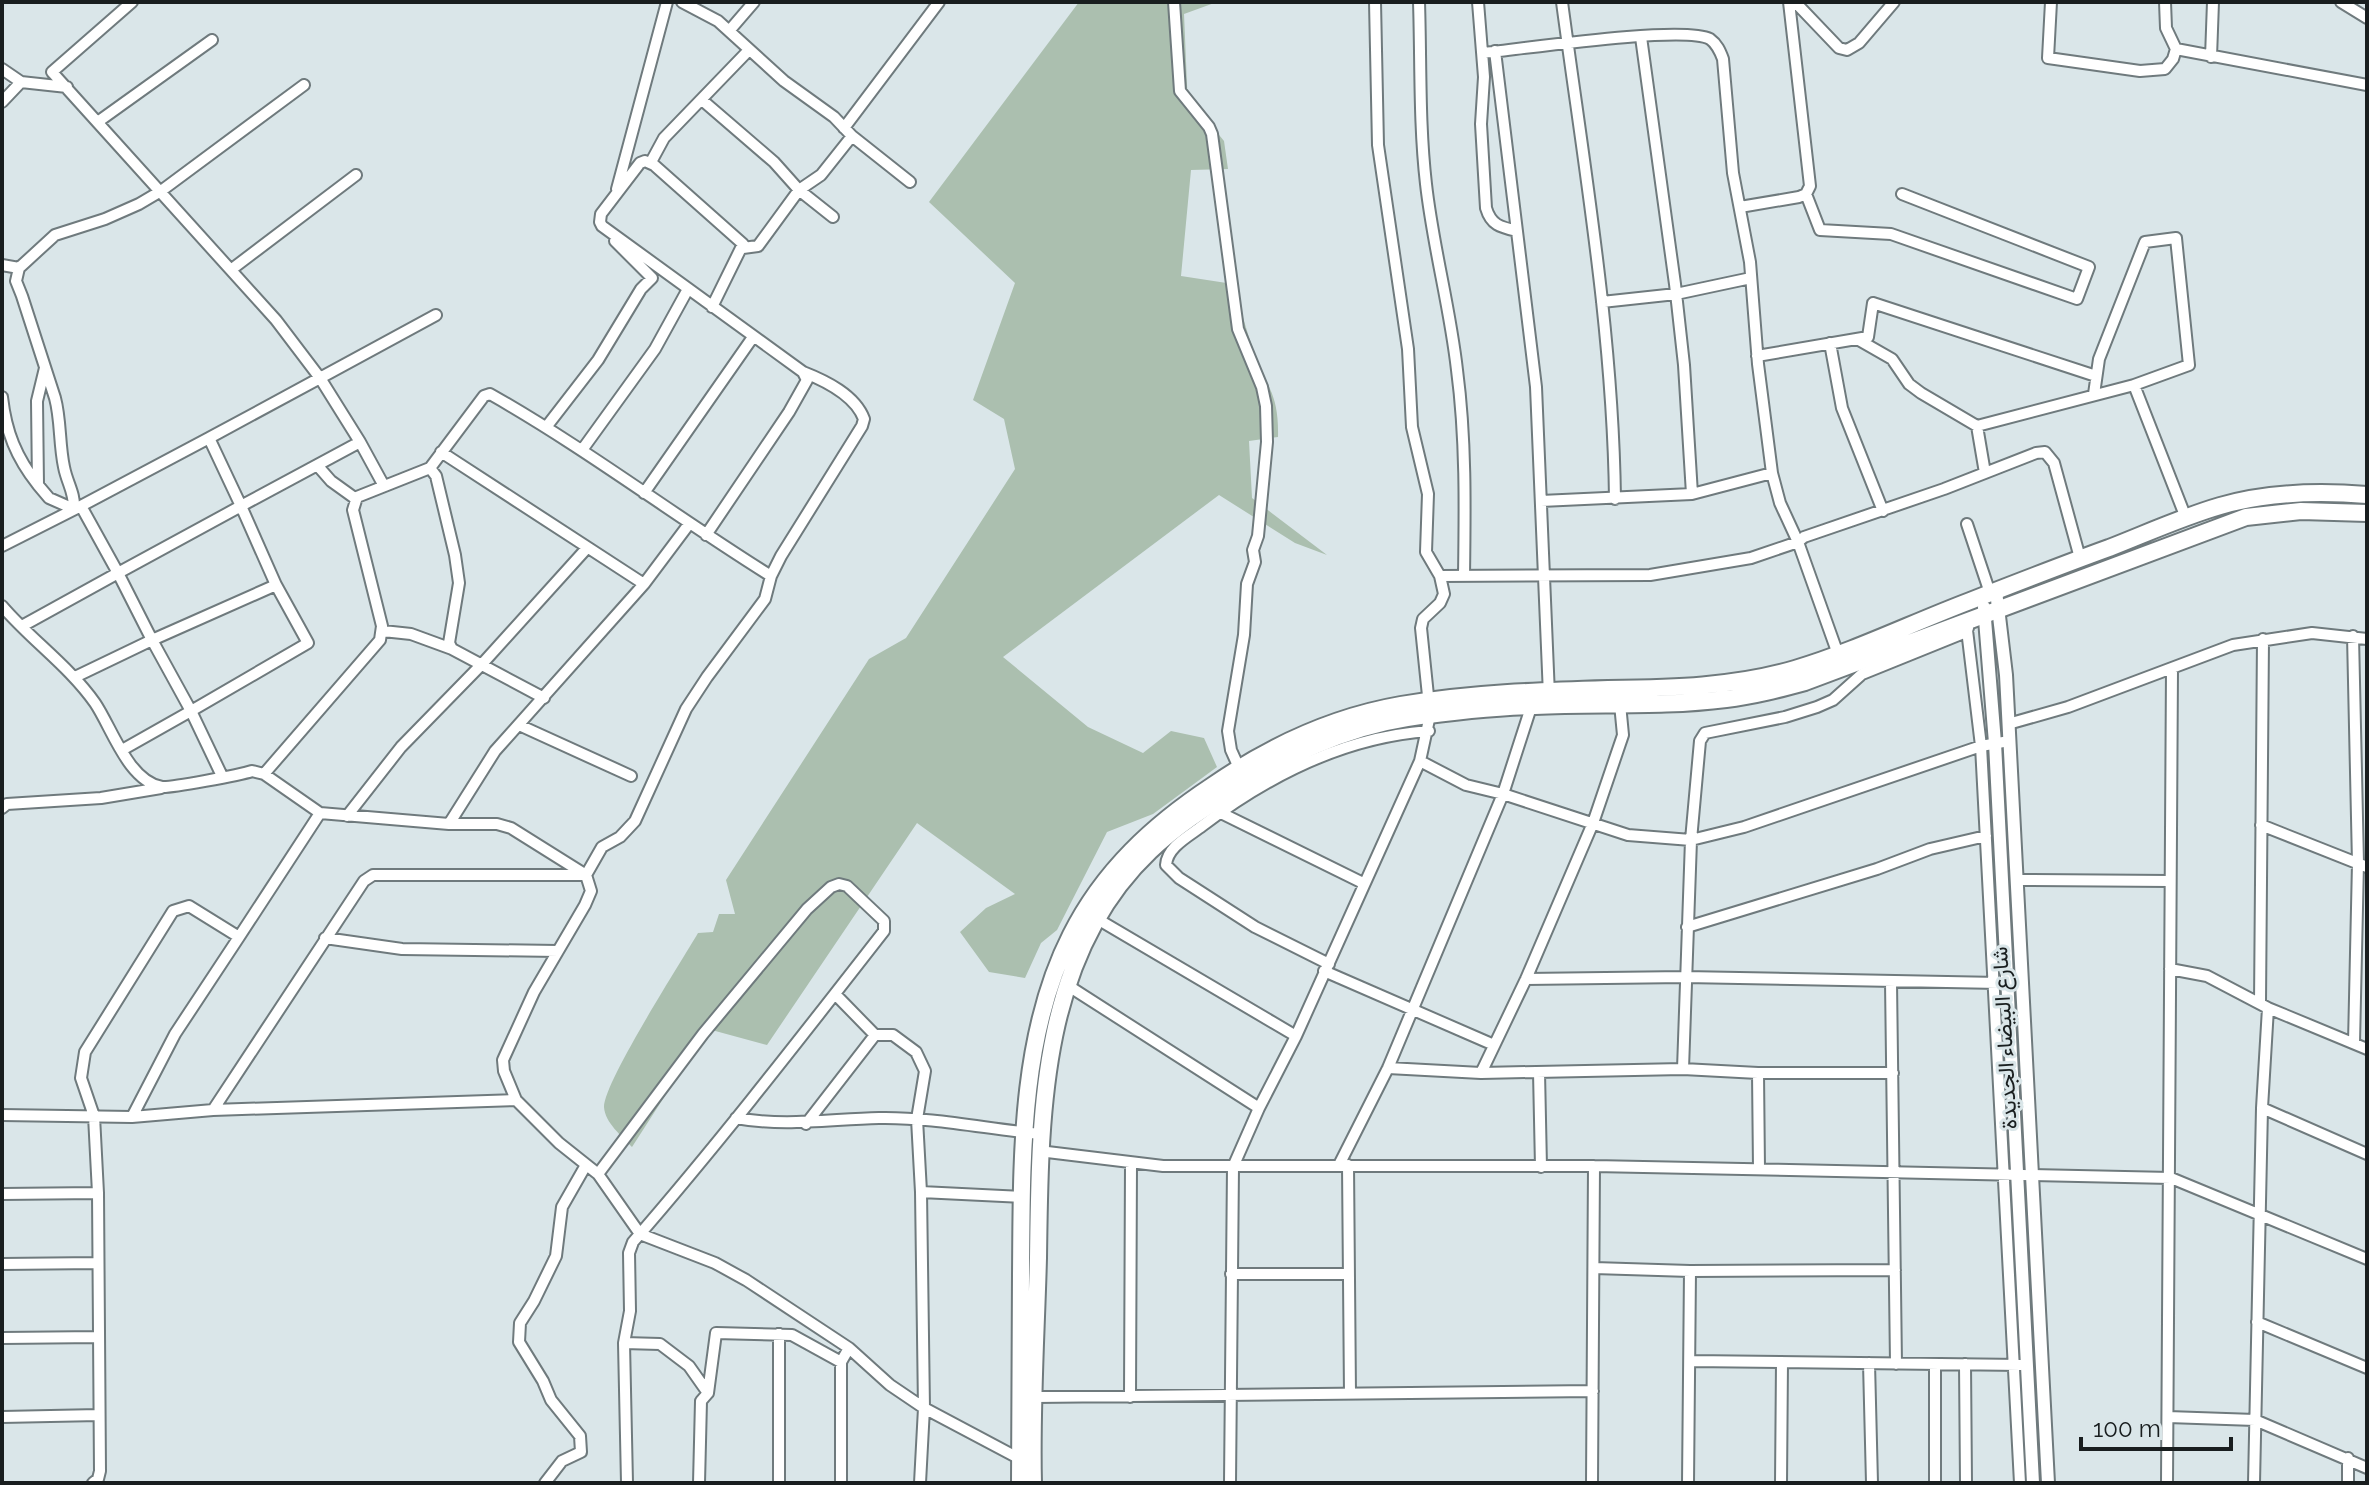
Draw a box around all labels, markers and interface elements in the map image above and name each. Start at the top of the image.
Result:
street label: شارع البيضاء الجديدة [1986,946,2024,1130]
scale bar [2081,1401,2231,1451]
text: 100 m [2093,1414,2161,1443]

